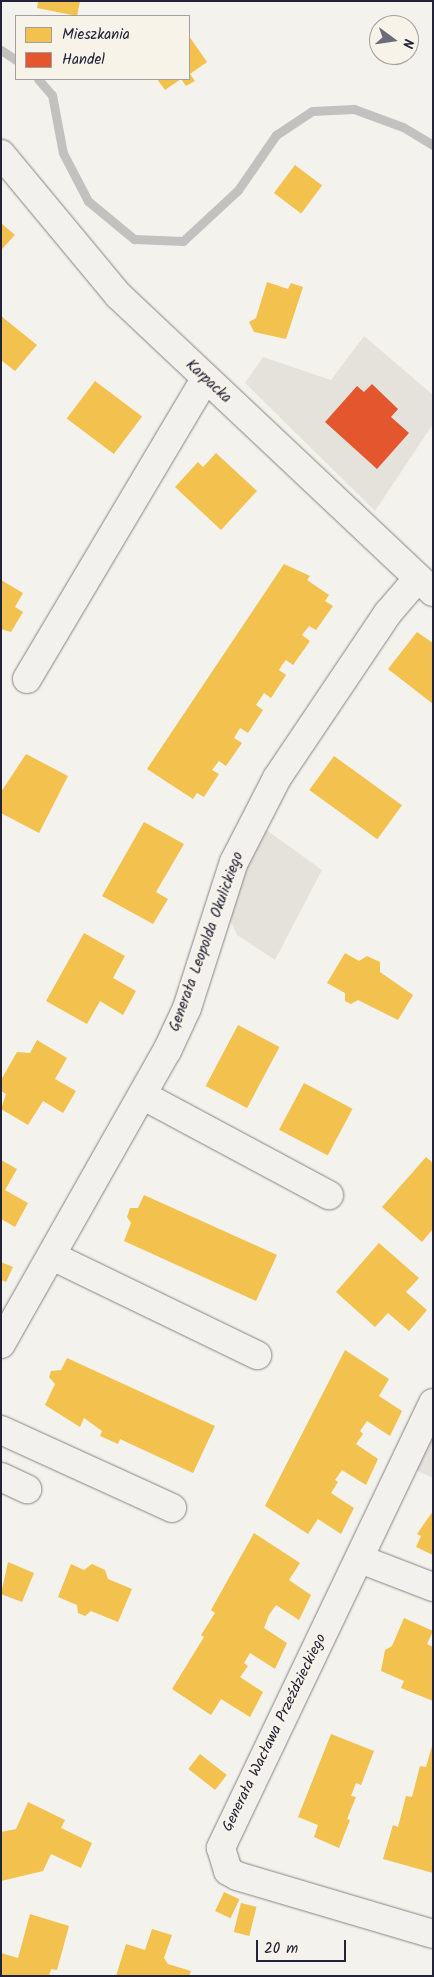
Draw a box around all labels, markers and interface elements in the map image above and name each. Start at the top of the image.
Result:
legend [15,15,190,80]
north arrow [369,15,419,65]
text: Mieszkania [62,23,130,47]
text: N [396,36,419,50]
text: Handel [62,48,105,72]
street label: Karpacka [181,356,235,408]
street label: Generała Leopolda Okulickiego [166,850,248,1034]
street label: Generała Wacława Przeździeckiego [219,1631,331,1835]
scale bar [259,1930,349,1962]
text: 20 m [264,1937,298,1961]

